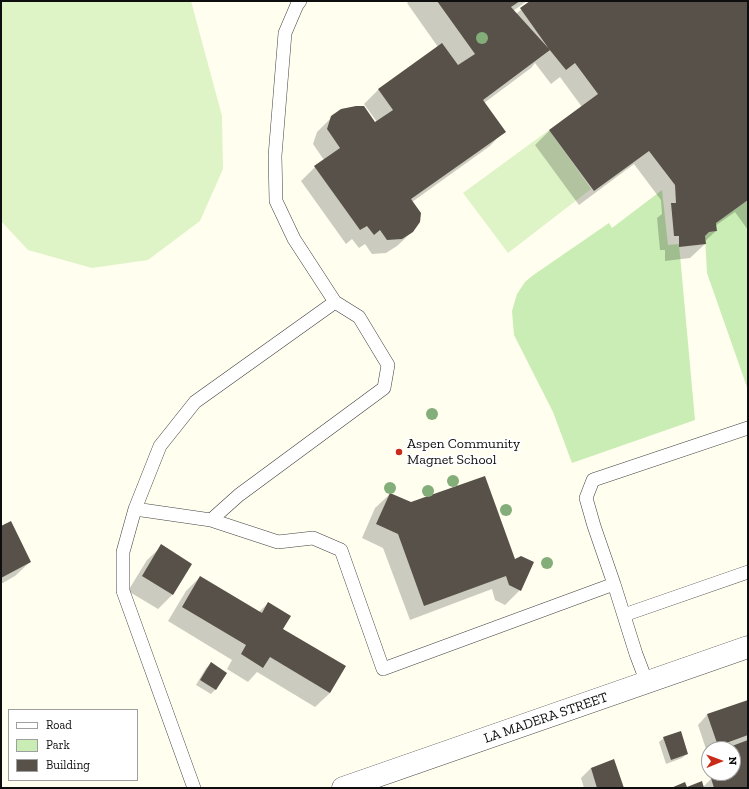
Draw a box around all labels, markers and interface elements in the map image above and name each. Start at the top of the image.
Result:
place label: Aspen Community Magnet School [407,436,520,468]
marker: Aspen Community Magnet School [394,447,404,457]
street label: LA MADERA STREET [482,689,610,747]
legend [8,709,138,781]
text: Road [46,718,72,732]
text: Park [46,738,70,752]
north arrow [701,741,741,781]
text: N [726,756,739,765]
text: Building [46,758,90,772]

